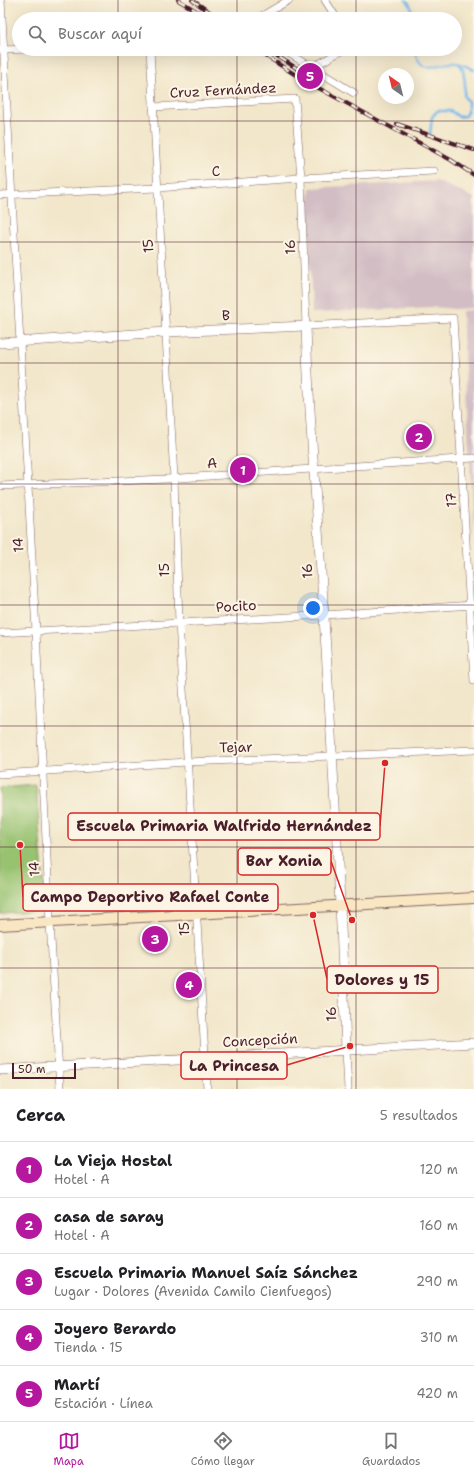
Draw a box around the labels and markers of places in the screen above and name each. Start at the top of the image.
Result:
pin: 5 [297,61,323,91]
pin: 2 [406,422,432,452]
pin: 1 [230,455,256,485]
callout: Escuela Primaria Walfrido Hernández [68,813,380,840]
callout: Bar Xonia [238,848,331,875]
callout: Campo Deportivo Rafael Conte [23,884,278,911]
pin: 3 [142,924,168,954]
callout: Dolores y 15 [327,966,438,993]
pin: 4 [176,970,202,1000]
callout: La Princesa [181,1052,287,1079]

